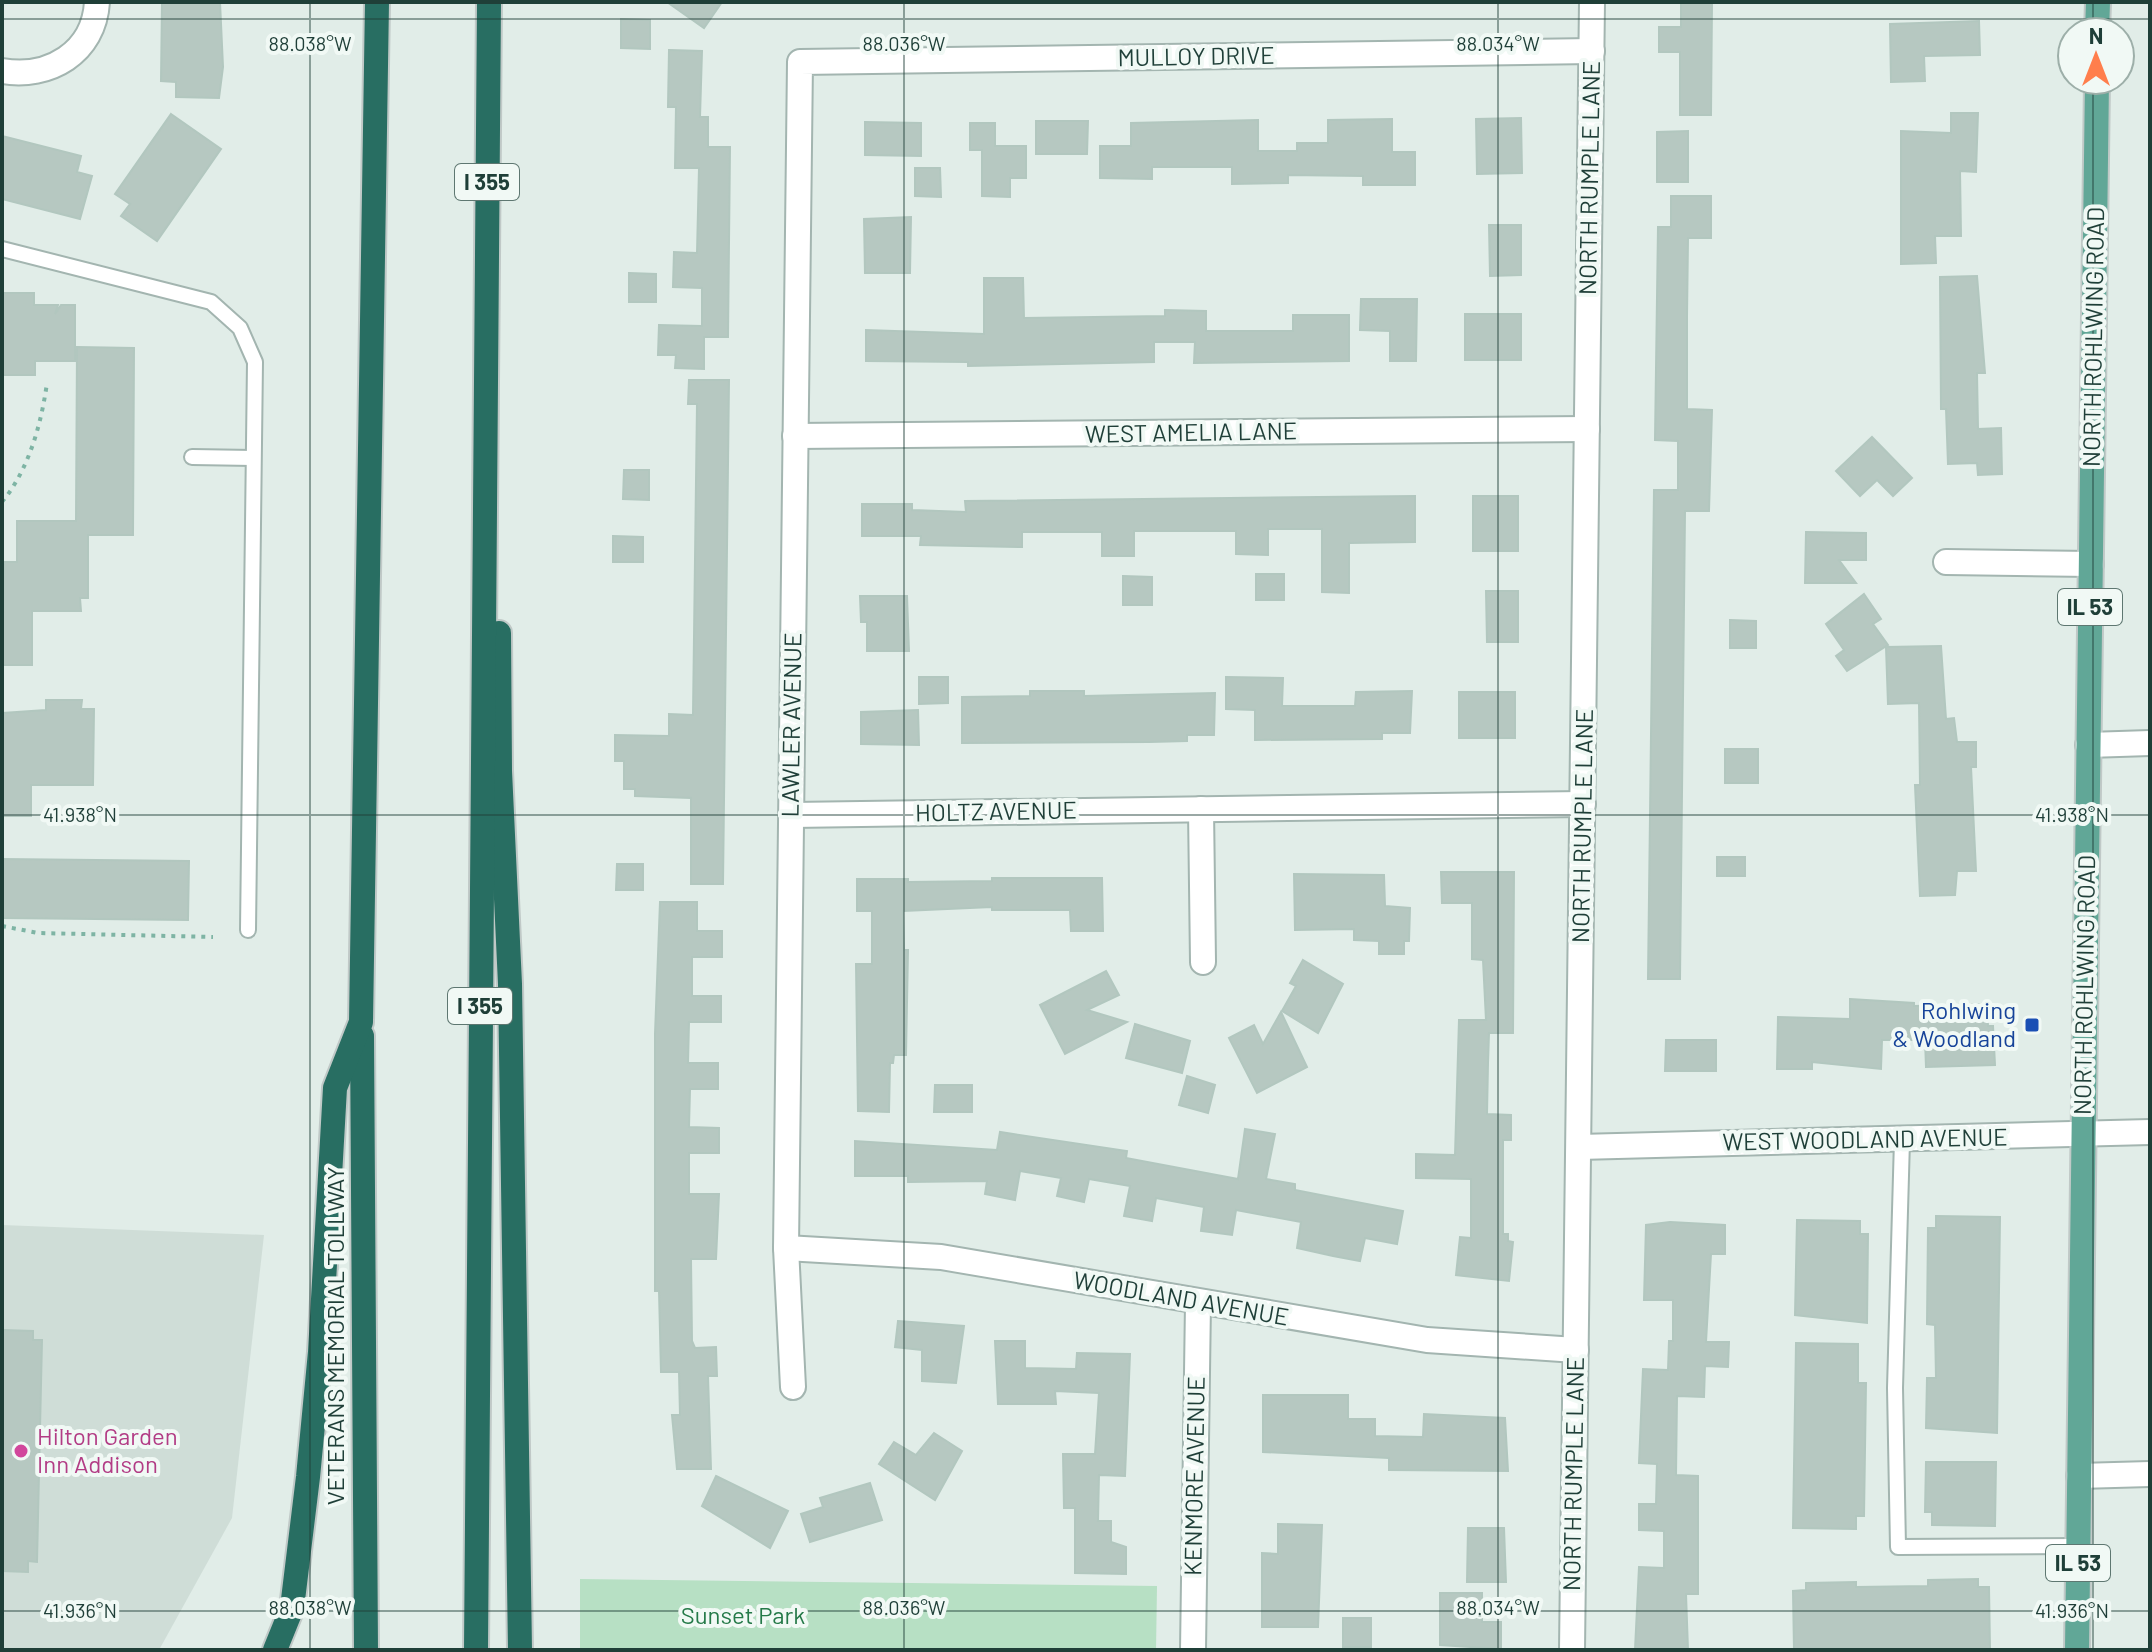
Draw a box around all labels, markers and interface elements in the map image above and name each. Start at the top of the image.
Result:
north arrow [2056,16,2136,96]
text: N [2089,22,2103,48]
text: 88.038°W [269,31,352,55]
text: 88.036°W [863,31,946,55]
text: 88.034°W [1456,31,1540,55]
street label: MULLOY DRIVE [1117,40,1275,71]
street label: NORTH RUMPLE LANE [1572,61,1605,295]
road number: I 355 [455,164,519,200]
street label: NORTH ROHLWING ROAD [2076,207,2109,467]
street label: WEST AMELIA LANE [1085,415,1297,448]
road number: IL 53 [2058,589,2122,625]
street label: LAWLER AVENUE [774,632,807,818]
street label: NORTH RUMPLE LANE [1565,709,1598,943]
street label: HOLTZ AVENUE [915,795,1077,826]
text: 41.938°N [43,802,117,826]
text: 41.938°N [2035,802,2109,826]
street label: NORTH ROHLWING ROAD [2067,855,2100,1115]
road number: I 355 [448,988,512,1024]
place label: Rohlwing & Woodland [1893,995,2016,1052]
marker: Rohlwing & Woodland [2023,1016,2041,1034]
street label: WEST WOODLAND AVENUE [1722,1122,2008,1155]
street label: VETERANS MEMORIAL TOLLWAY [320,1167,349,1505]
street label: WOODLAND AVENUE [1071,1264,1291,1331]
street label: NORTH RUMPLE LANE [1556,1357,1589,1591]
street label: KENMORE AVENUE [1177,1376,1210,1576]
place label: Hilton Garden Inn Addison [37,1421,178,1478]
marker: Hilton Garden Inn Addison [12,1442,30,1460]
road number: IL 53 [2046,1545,2110,1581]
text: 88.038°W [269,1595,352,1619]
text: 88.036°W [863,1595,946,1619]
text: 88.034°W [1456,1595,1540,1619]
text: 41.936°N [43,1598,117,1622]
text: 41.936°N [2035,1598,2109,1622]
park label: Sunset Park [681,1600,805,1629]

